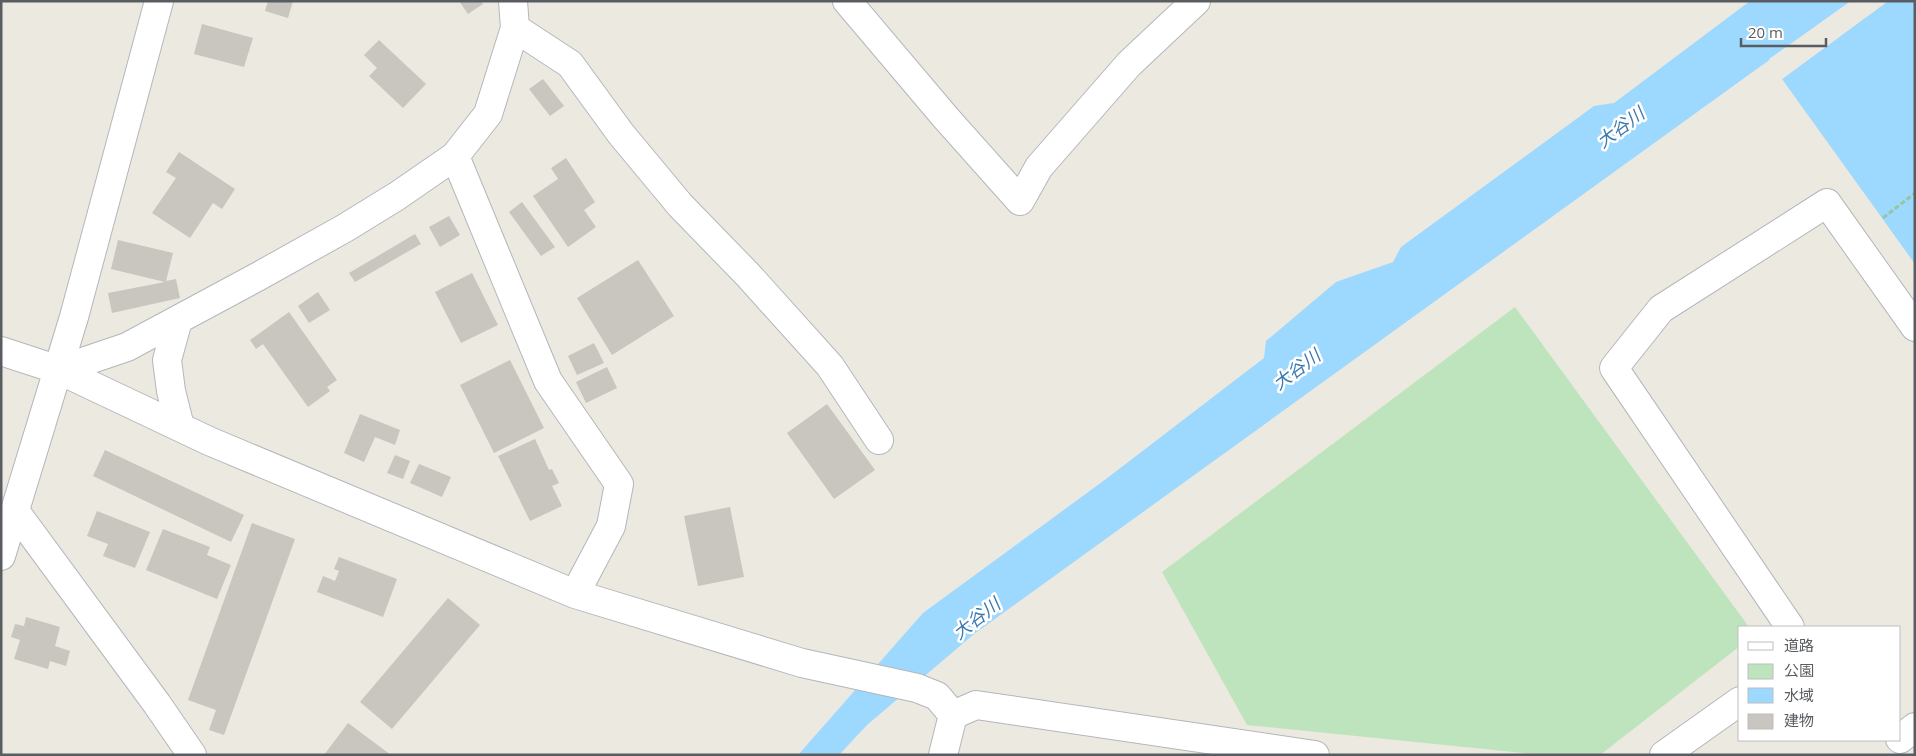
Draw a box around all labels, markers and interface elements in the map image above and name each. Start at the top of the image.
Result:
scale bar [1741,15,1826,47]
text: 20 m [1748,22,1783,42]
water label: 大谷川 [1591,100,1650,153]
water label: 大谷川 [1267,342,1326,395]
water label: 大谷川 [947,591,1006,644]
legend [1738,626,1901,741]
text: 道路 [1784,635,1814,655]
text: 公園 [1784,660,1814,680]
text: 水域 [1784,685,1814,705]
text: 建物 [1784,710,1814,730]

